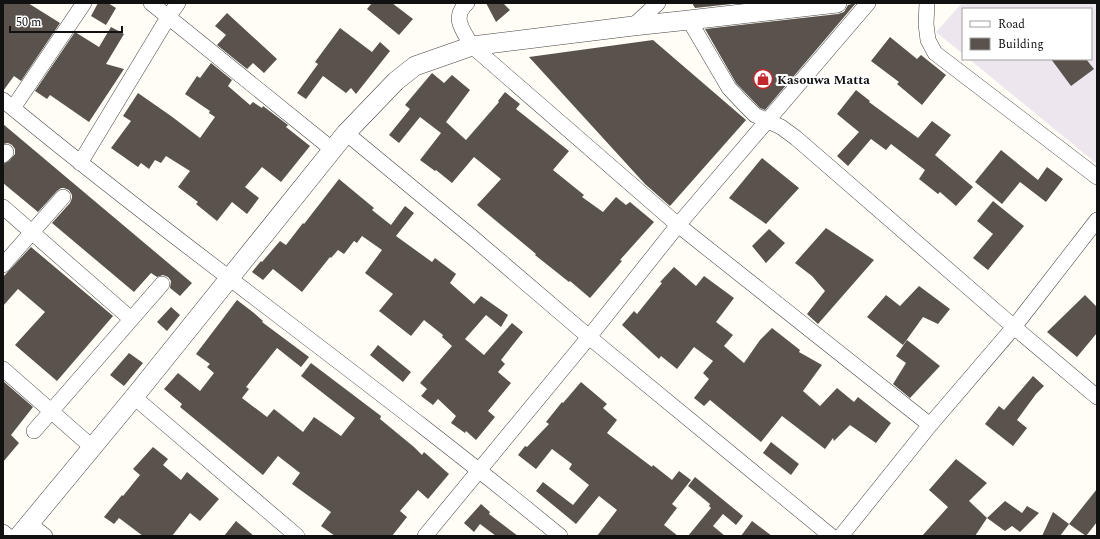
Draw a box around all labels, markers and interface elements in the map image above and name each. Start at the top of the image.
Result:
scale bar [10,8,122,34]
legend [962,8,1092,60]
text: 50 m [16,13,41,32]
text: Road [998,15,1025,34]
text: Building [998,35,1044,54]
shop icon: Kasouwa Matta [752,68,774,90]
place label: Kasouwa Matta [777,70,870,90]

